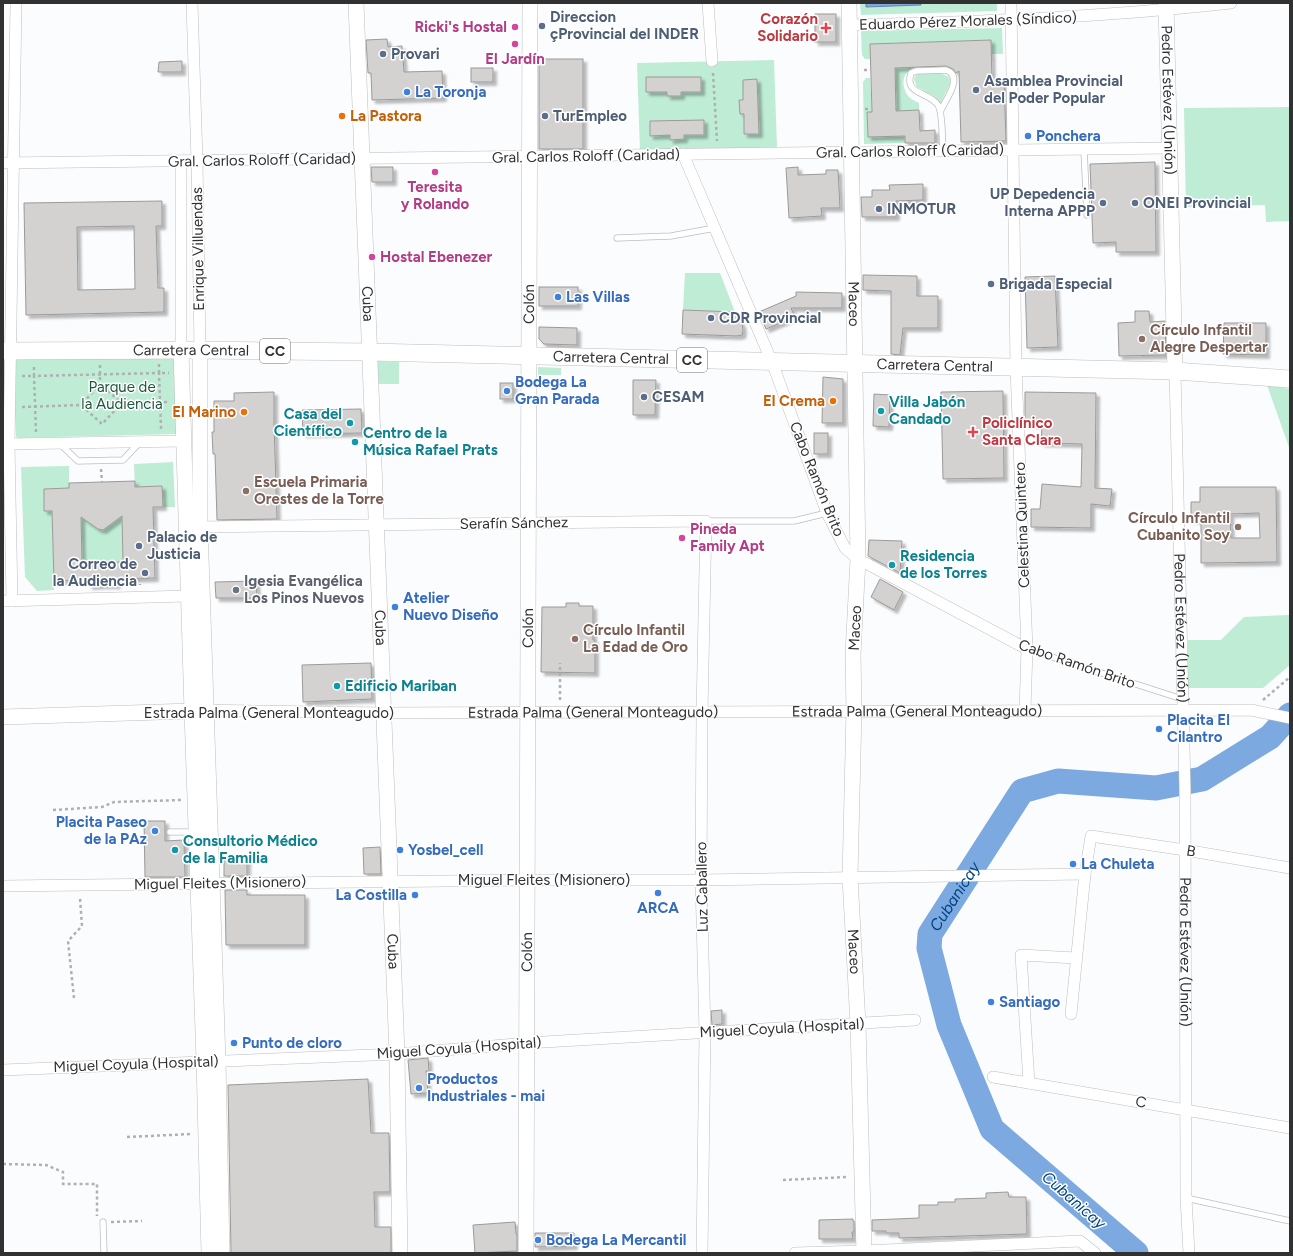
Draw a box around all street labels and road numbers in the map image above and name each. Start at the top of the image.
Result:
street label: Eduardo Pérez Morales (Síndico) [859,8,1077,34]
street label: Pedro Estévez (Unión) [1158,25,1179,175]
street label: Gral. Carlos Roloff (Caridad) [816,140,1004,162]
street label: Gral. Carlos Roloff (Caridad) [492,145,680,167]
street label: Gral. Carlos Roloff (Caridad) [168,149,356,171]
street label: Enrique Villuendas [188,187,208,311]
street label: Maceo [845,281,863,327]
street label: Colón [520,284,538,324]
street label: Cuba [358,286,377,322]
road number: CC [260,339,290,363]
street label: Carretera Central [133,341,249,360]
street label: Carretera Central [553,347,669,368]
road number: CC [677,348,707,372]
street label: Carretera Central [876,355,993,376]
street label: Cabo Ramón Brito [786,419,848,539]
street label: Celestina Quintero [1011,461,1033,588]
street label: Serafín Sánchez [460,513,568,533]
street label: Pedro Estévez (Unión) [1170,553,1192,703]
street label: Maceo [845,605,865,651]
street label: Colón [519,608,537,648]
street label: Cuba [371,609,390,646]
street label: Cabo Ramón Brito [1016,636,1138,693]
street label: Estrada Palma (General Monteagudo) [792,702,1042,721]
street label: Estrada Palma (General Monteagudo) [468,703,718,722]
street label: Estrada Palma (General Monteagudo) [144,704,394,722]
street label: Luz Caballero [692,841,712,933]
street label: B [1185,841,1197,861]
street label: Miguel Fleites (Misionero) [458,871,630,889]
street label: Miguel Fleites (Misionero) [134,872,306,894]
street label: Pedro Estévez (Unión) [1176,877,1195,1027]
street label: Maceo [844,928,864,975]
street label: Colón [518,932,536,972]
street label: Cuba [383,933,403,969]
street label: Miguel Coyula (Hospital) [699,1015,865,1041]
street label: Miguel Coyula (Hospital) [376,1033,542,1063]
street label: Miguel Coyula (Hospital) [53,1052,219,1076]
street label: C [1134,1092,1148,1112]

